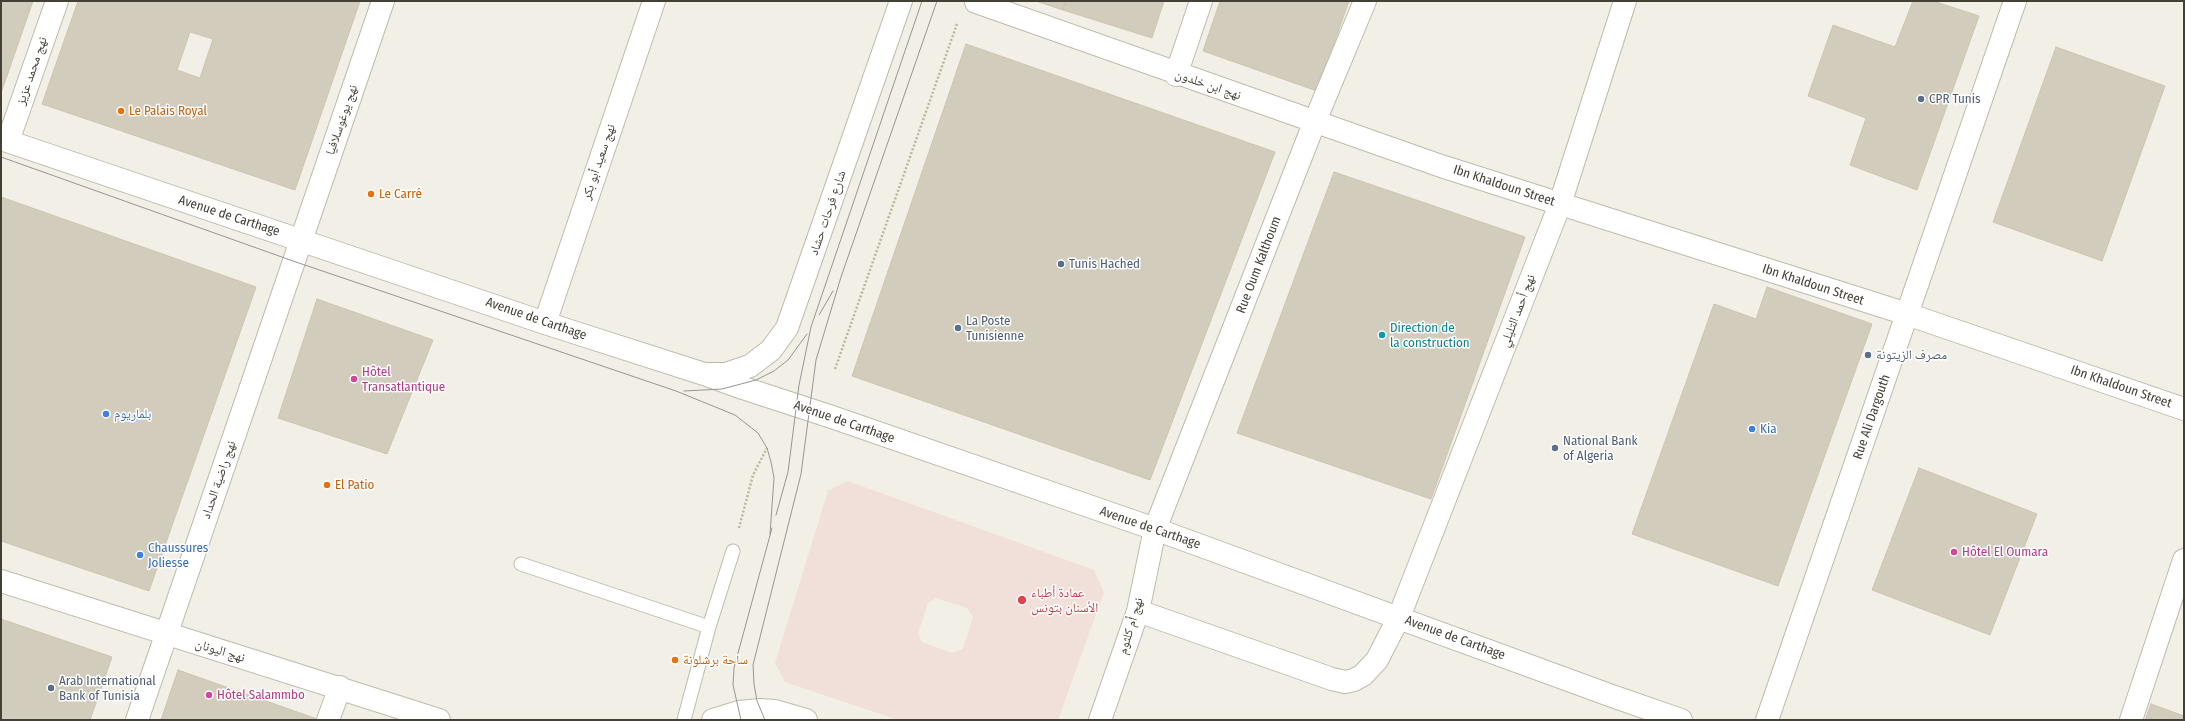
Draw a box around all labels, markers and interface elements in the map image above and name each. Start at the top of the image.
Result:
street label: نهج محمد عزيز [13,35,51,107]
street label: نهج ابن خلدون [1173,66,1243,104]
street label: نهج يوغوسلافيا [323,83,361,157]
place label: CPR Tunis [1929,91,1981,107]
marker: CPR Tunis [1916,94,1926,104]
place label: Le Palais Royal [129,103,207,119]
marker: Le Palais Royal [116,106,126,116]
street label: نهج سعيد أبو بكر [579,122,619,202]
street label: Ibn Khaldoun Street [1451,162,1557,210]
street label: شارع فرحات حشاد [806,169,850,257]
place label: Le Carré [379,186,422,202]
marker: Le Carré [366,189,376,199]
street label: Avenue de Carthage [176,192,282,240]
street label: Rue Oum Kalthoum [1233,214,1285,316]
place label: Tunis Hached [1069,256,1140,272]
marker: Tunis Hached [1056,259,1066,269]
street label: Ibn Khaldoun Street [1760,261,1866,309]
street label: نهج أحمد التليلي [1497,272,1539,350]
street label: Avenue de Carthage [484,294,588,344]
place label: La Poste Tunisienne [966,313,1024,344]
place label: Direction de la construction [1390,320,1470,351]
marker: La Poste Tunisienne [953,323,963,333]
marker: Direction de la construction [1377,330,1387,340]
place label: مصرف الزيتونة [1876,347,1947,363]
marker: مصرف الزيتونة [1863,350,1873,360]
street label: Ibn Khaldoun Street [2068,362,2174,412]
place label: Hôtel Transatlantique [362,364,445,395]
street label: Rue Ali Dargouth [1850,373,1894,461]
marker: Hôtel Transatlantique [349,374,359,384]
street label: Avenue de Carthage [792,397,896,447]
place label: بلماريوم [114,406,151,422]
marker: بلماريوم [101,409,111,419]
place label: Kia [1760,421,1777,437]
marker: Kia [1747,424,1757,434]
place label: National Bank of Algeria [1563,433,1638,464]
street label: نهج راضية الحداد [198,439,240,521]
marker: National Bank of Algeria [1550,443,1560,453]
place label: El Patio [335,477,374,493]
marker: El Patio [322,480,332,490]
street label: Avenue de Carthage [1098,503,1202,553]
place label: Chaussures Joliesse [148,540,208,571]
place label: Hôtel El Oumara [1962,544,2048,560]
marker: Hôtel El Oumara [1949,547,1959,557]
marker: Chaussures Joliesse [135,550,145,560]
place label: عمادة أطباء الأسنان بتونس [1031,585,1098,616]
marker: عمادة أطباء الأسنان بتونس [1016,594,1028,606]
street label: نهج أم كلثوم [1115,596,1147,656]
street label: Avenue de Carthage [1403,613,1507,663]
street label: نهج اليونان [193,636,247,666]
place label: ساحة برشلونة [683,652,748,668]
marker: ساحة برشلونة [670,655,680,665]
place label: Arab International Bank of Tunisia [59,673,156,704]
marker: Arab International Bank of Tunisia [46,683,56,693]
place label: Hôtel Salammbo [217,687,305,703]
marker: Hôtel Salammbo [204,690,214,700]

